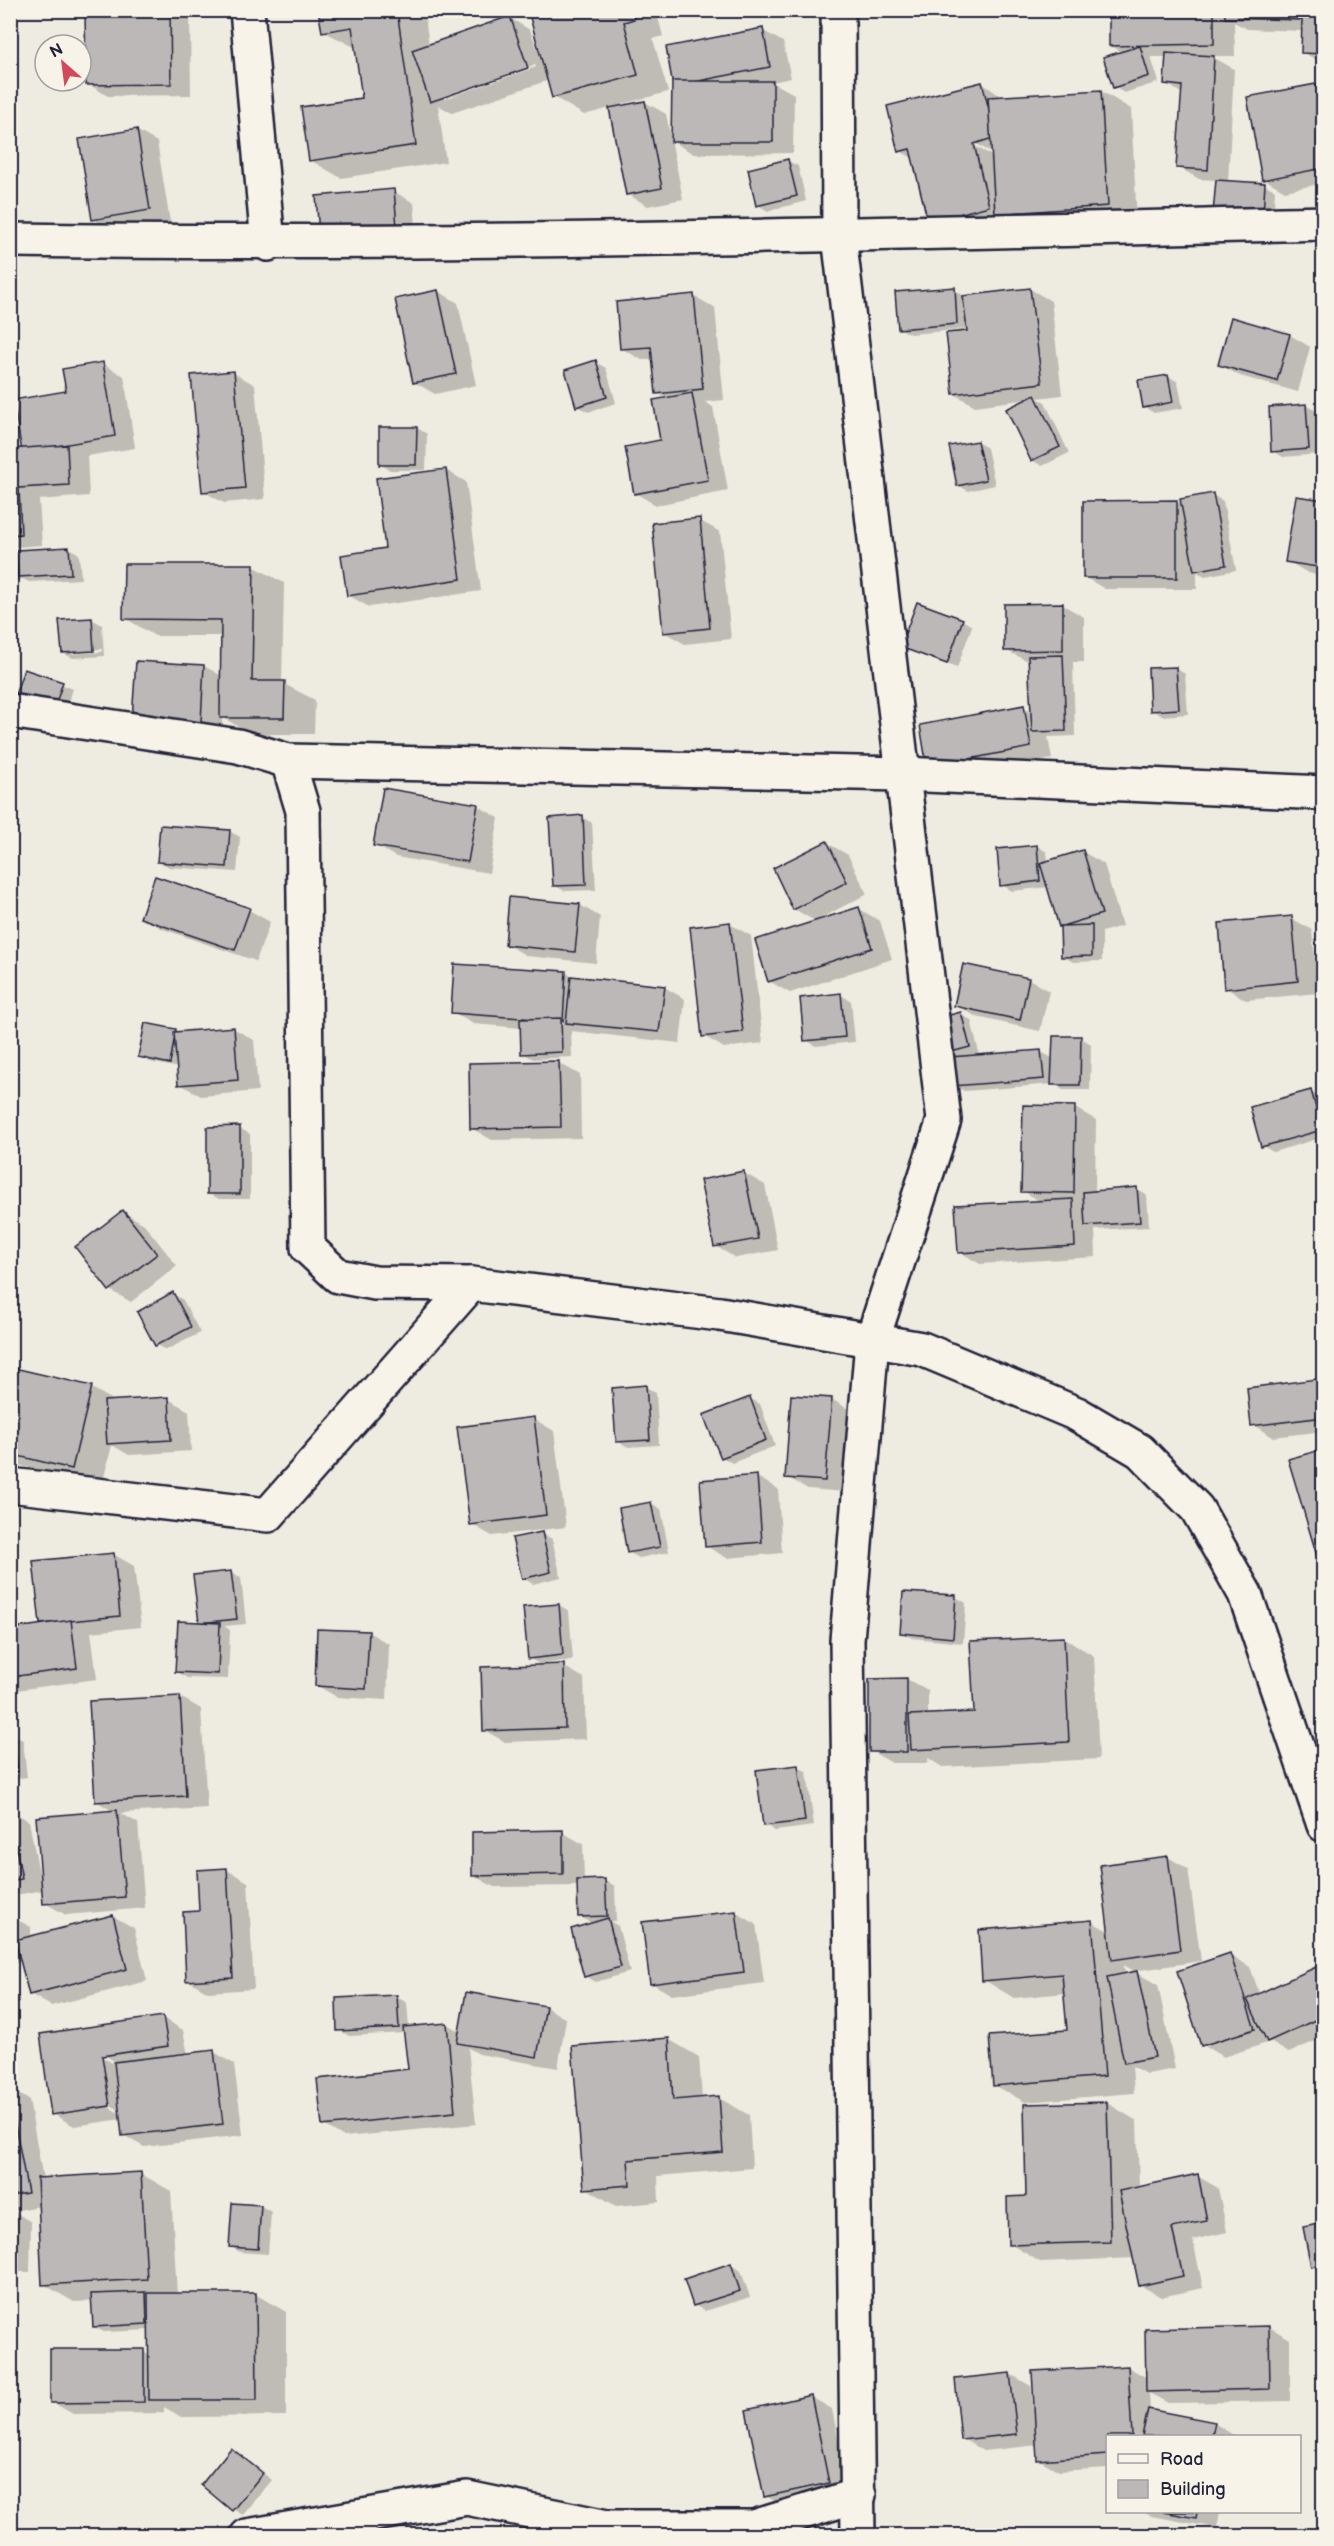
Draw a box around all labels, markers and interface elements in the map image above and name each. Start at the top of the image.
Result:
north arrow [33,33,93,93]
text: N [47,40,66,62]
legend [1106,2435,1301,2513]
text: Road [1160,2449,1204,2470]
text: Building [1160,2479,1226,2500]

